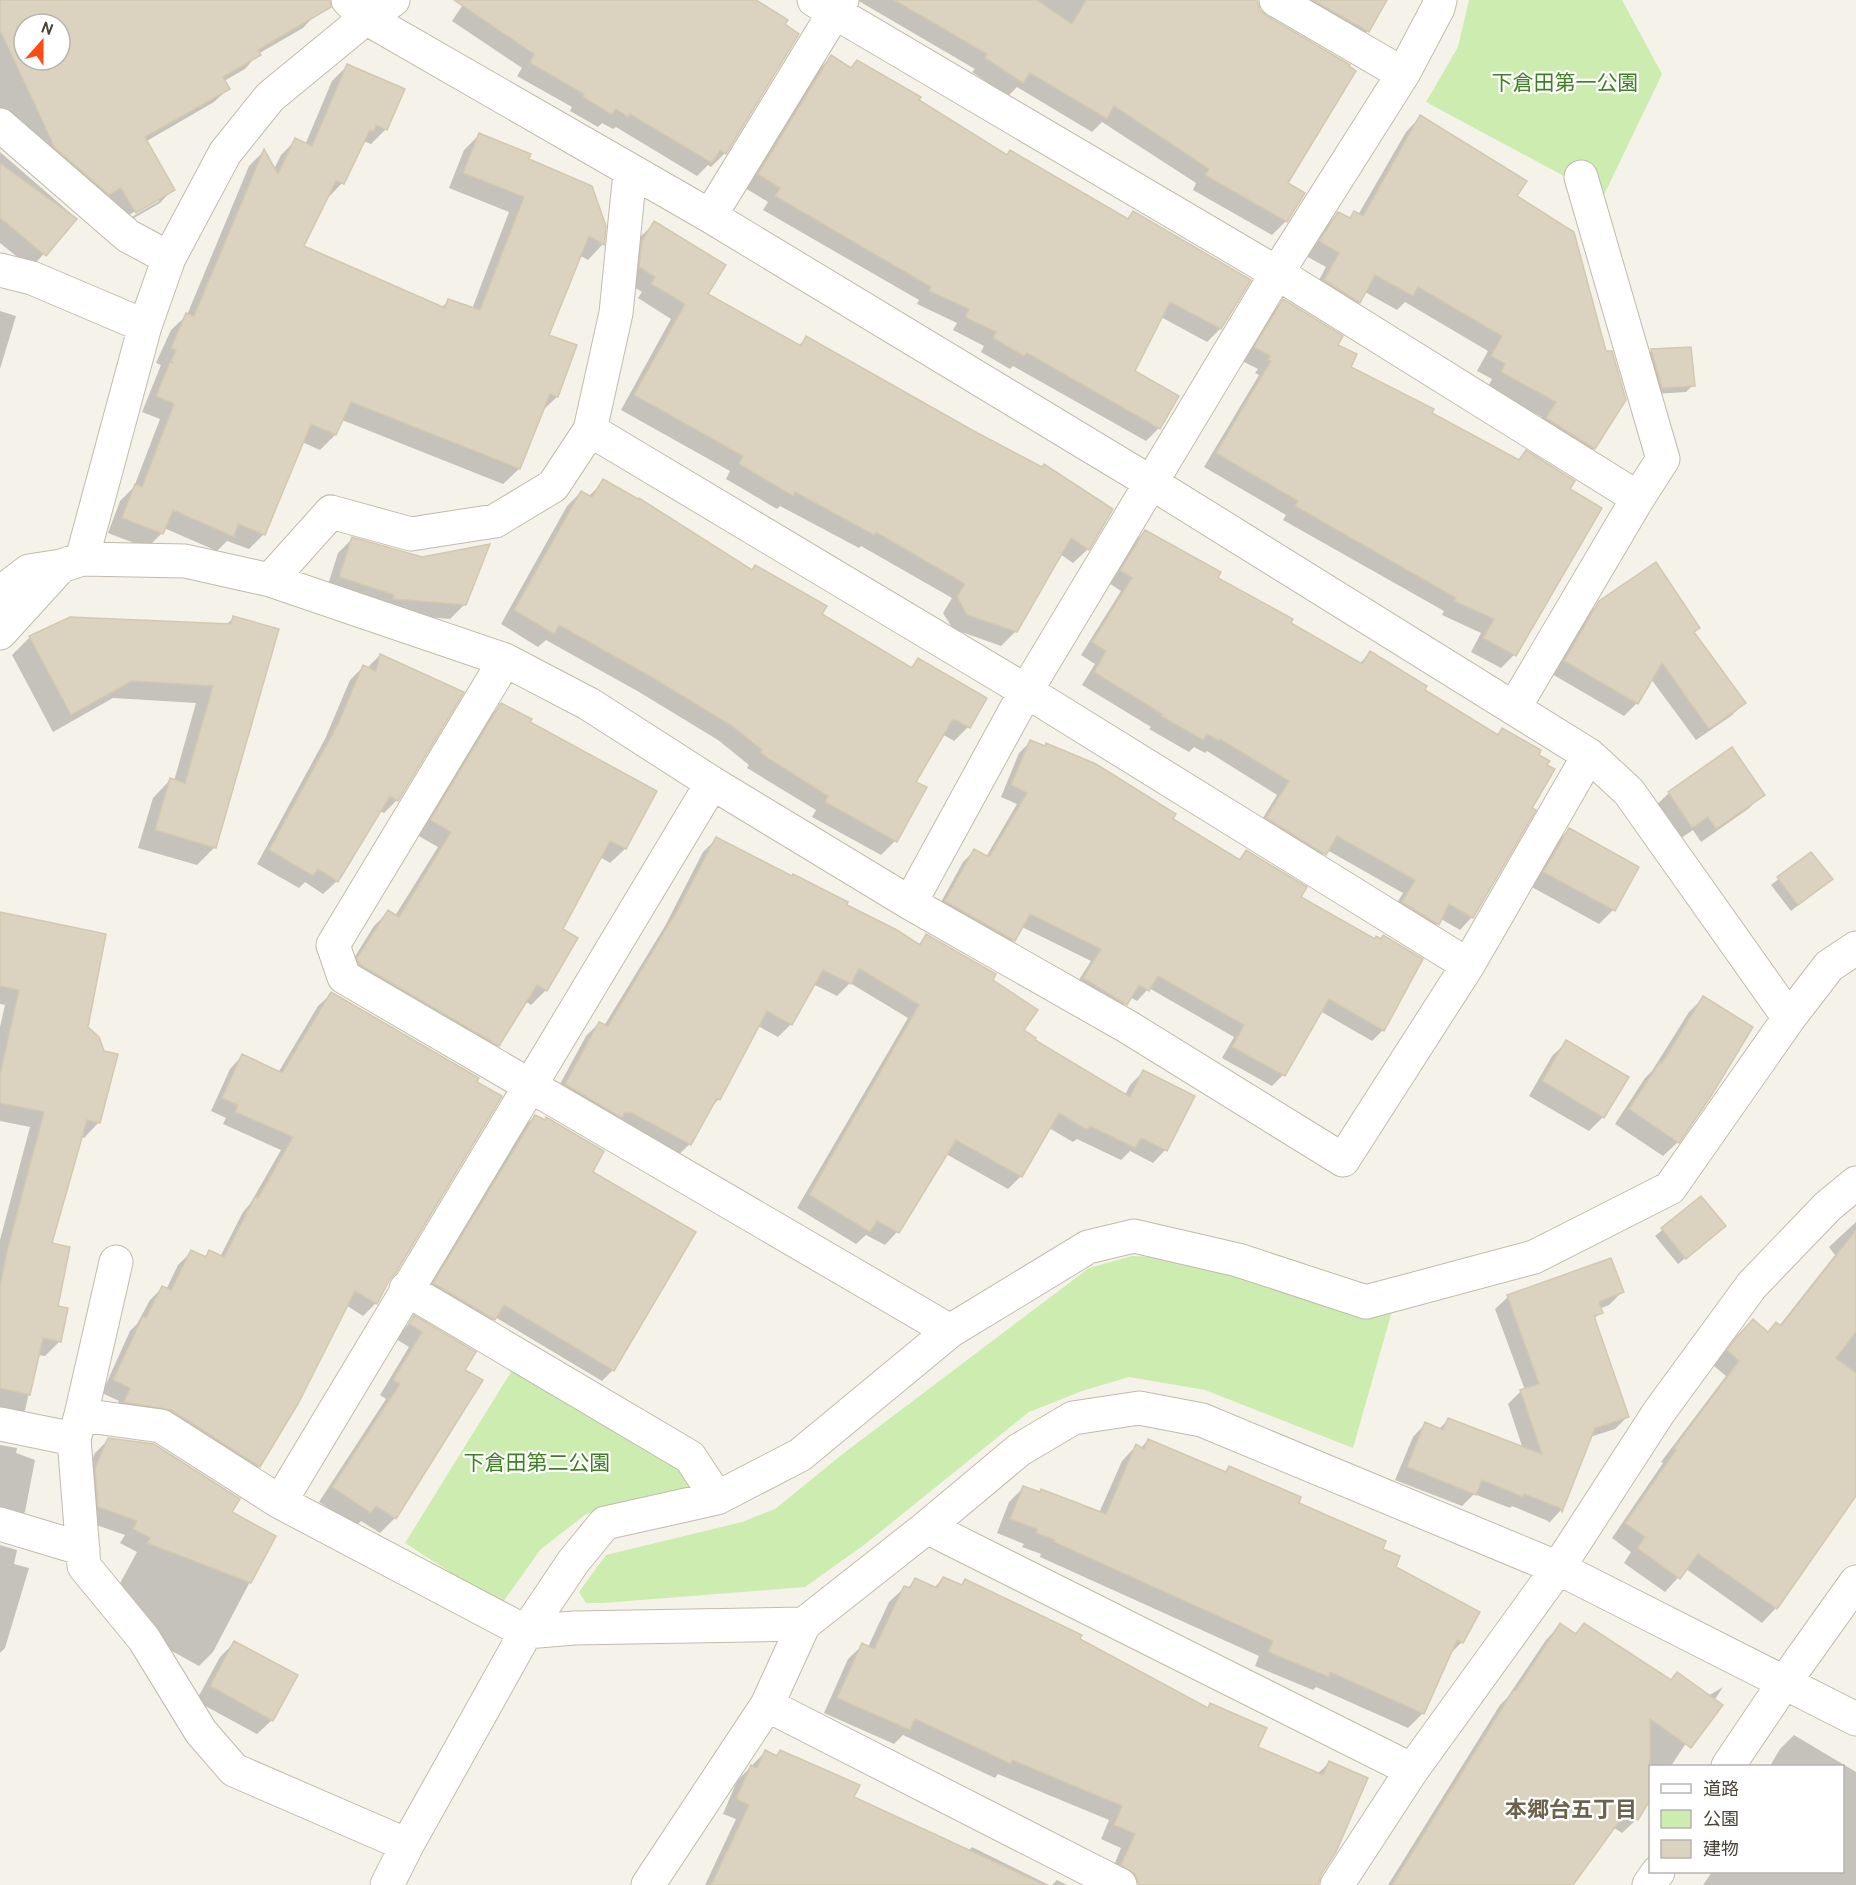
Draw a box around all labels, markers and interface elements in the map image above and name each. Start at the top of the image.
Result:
north arrow [12,12,72,72]
text: N [39,18,56,39]
park label: 下倉田第一公園 [1492,70,1639,95]
park label: 下倉田第二公園 [464,1450,611,1475]
legend [1649,1765,1844,1873]
text: 道路 [1703,1778,1739,1800]
district label: 本郷台五丁目 [1505,1796,1637,1823]
text: 公園 [1703,1808,1739,1830]
text: 建物 [1703,1838,1739,1860]

